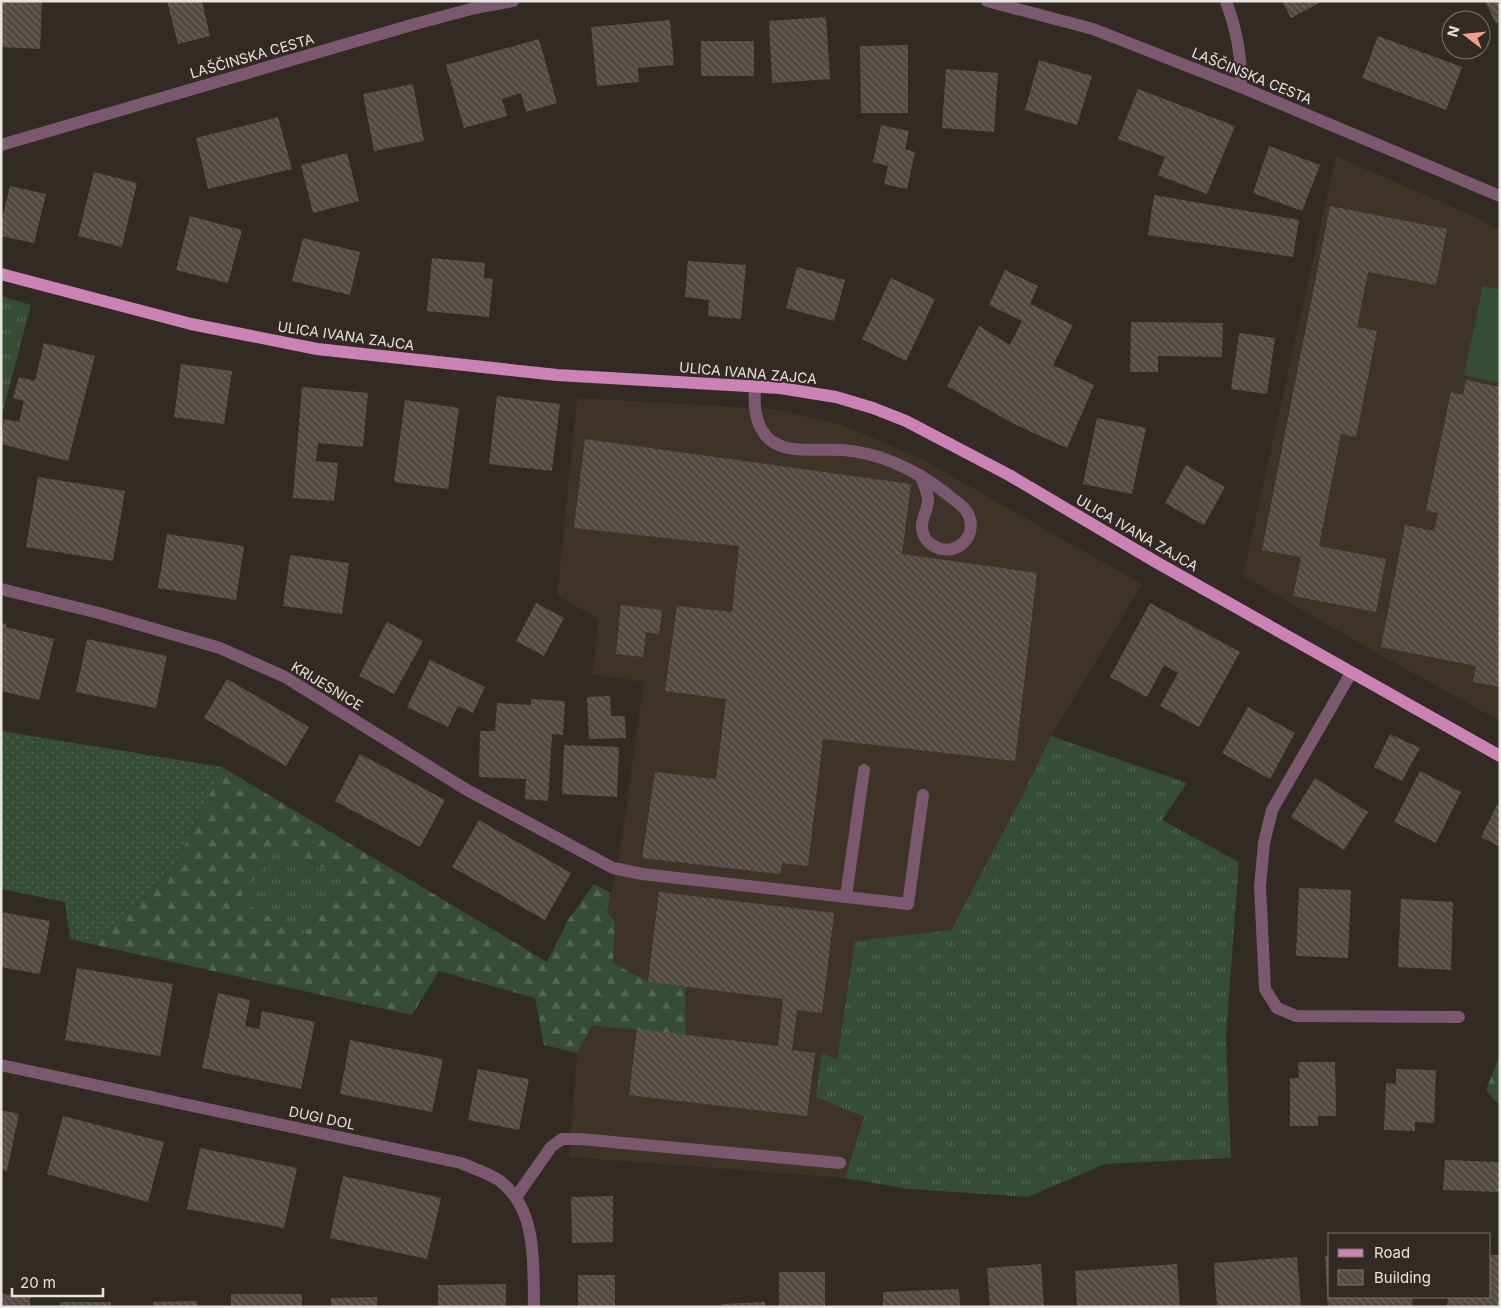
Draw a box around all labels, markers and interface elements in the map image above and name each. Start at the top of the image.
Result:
north arrow [1441,10,1491,60]
text: N [1443,24,1463,39]
street label: LAŠČINSKA CESTA [188,30,316,81]
street label: LAŠČINSKA CESTA [1190,44,1315,108]
street label: ULICA IVANA ZAJCA [277,317,416,354]
street label: ULICA IVANA ZAJCA [679,358,818,387]
street label: ULICA IVANA ZAJCA [1073,491,1202,575]
street label: KRIJESNICE [288,658,366,714]
street label: DUGI DOL [287,1102,357,1133]
legend [1328,1233,1491,1298]
text: Road [1374,1243,1410,1262]
scale bar [12,1266,104,1298]
text: Building [1374,1268,1431,1287]
text: 20 m [20,1273,56,1292]

